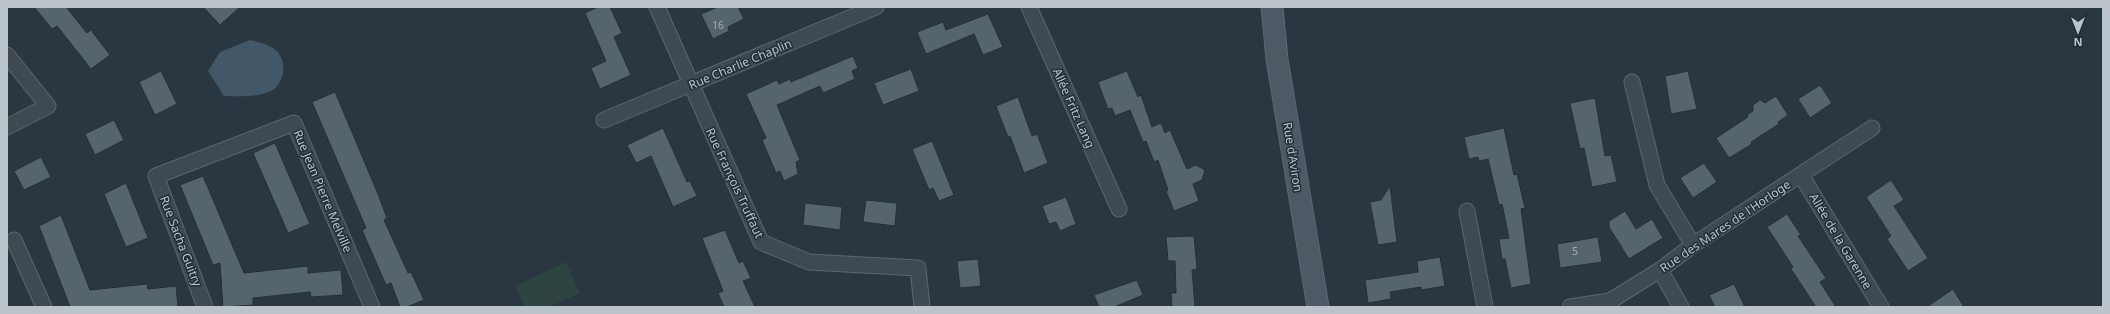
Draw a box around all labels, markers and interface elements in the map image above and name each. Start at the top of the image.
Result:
north arrow [2058,12,2098,52]
house number: 16 [712,18,724,32]
street label: Rue Charlie Chaplin [686,35,794,93]
text: N [2074,35,2082,50]
street label: Allée Fritz Lang [1049,65,1099,151]
street label: Rue d'Aviron [1279,121,1307,193]
street label: Rue François Truffaut [702,125,768,242]
street label: Rue Jean Pierre Melville [289,127,357,255]
street label: Rue des Mares de l'Horloge [1656,176,1794,276]
street label: Allée de la Garenne [1806,190,1877,292]
street label: Rue Sacha Guitry [156,193,206,290]
house number: 5 [1572,244,1578,258]

